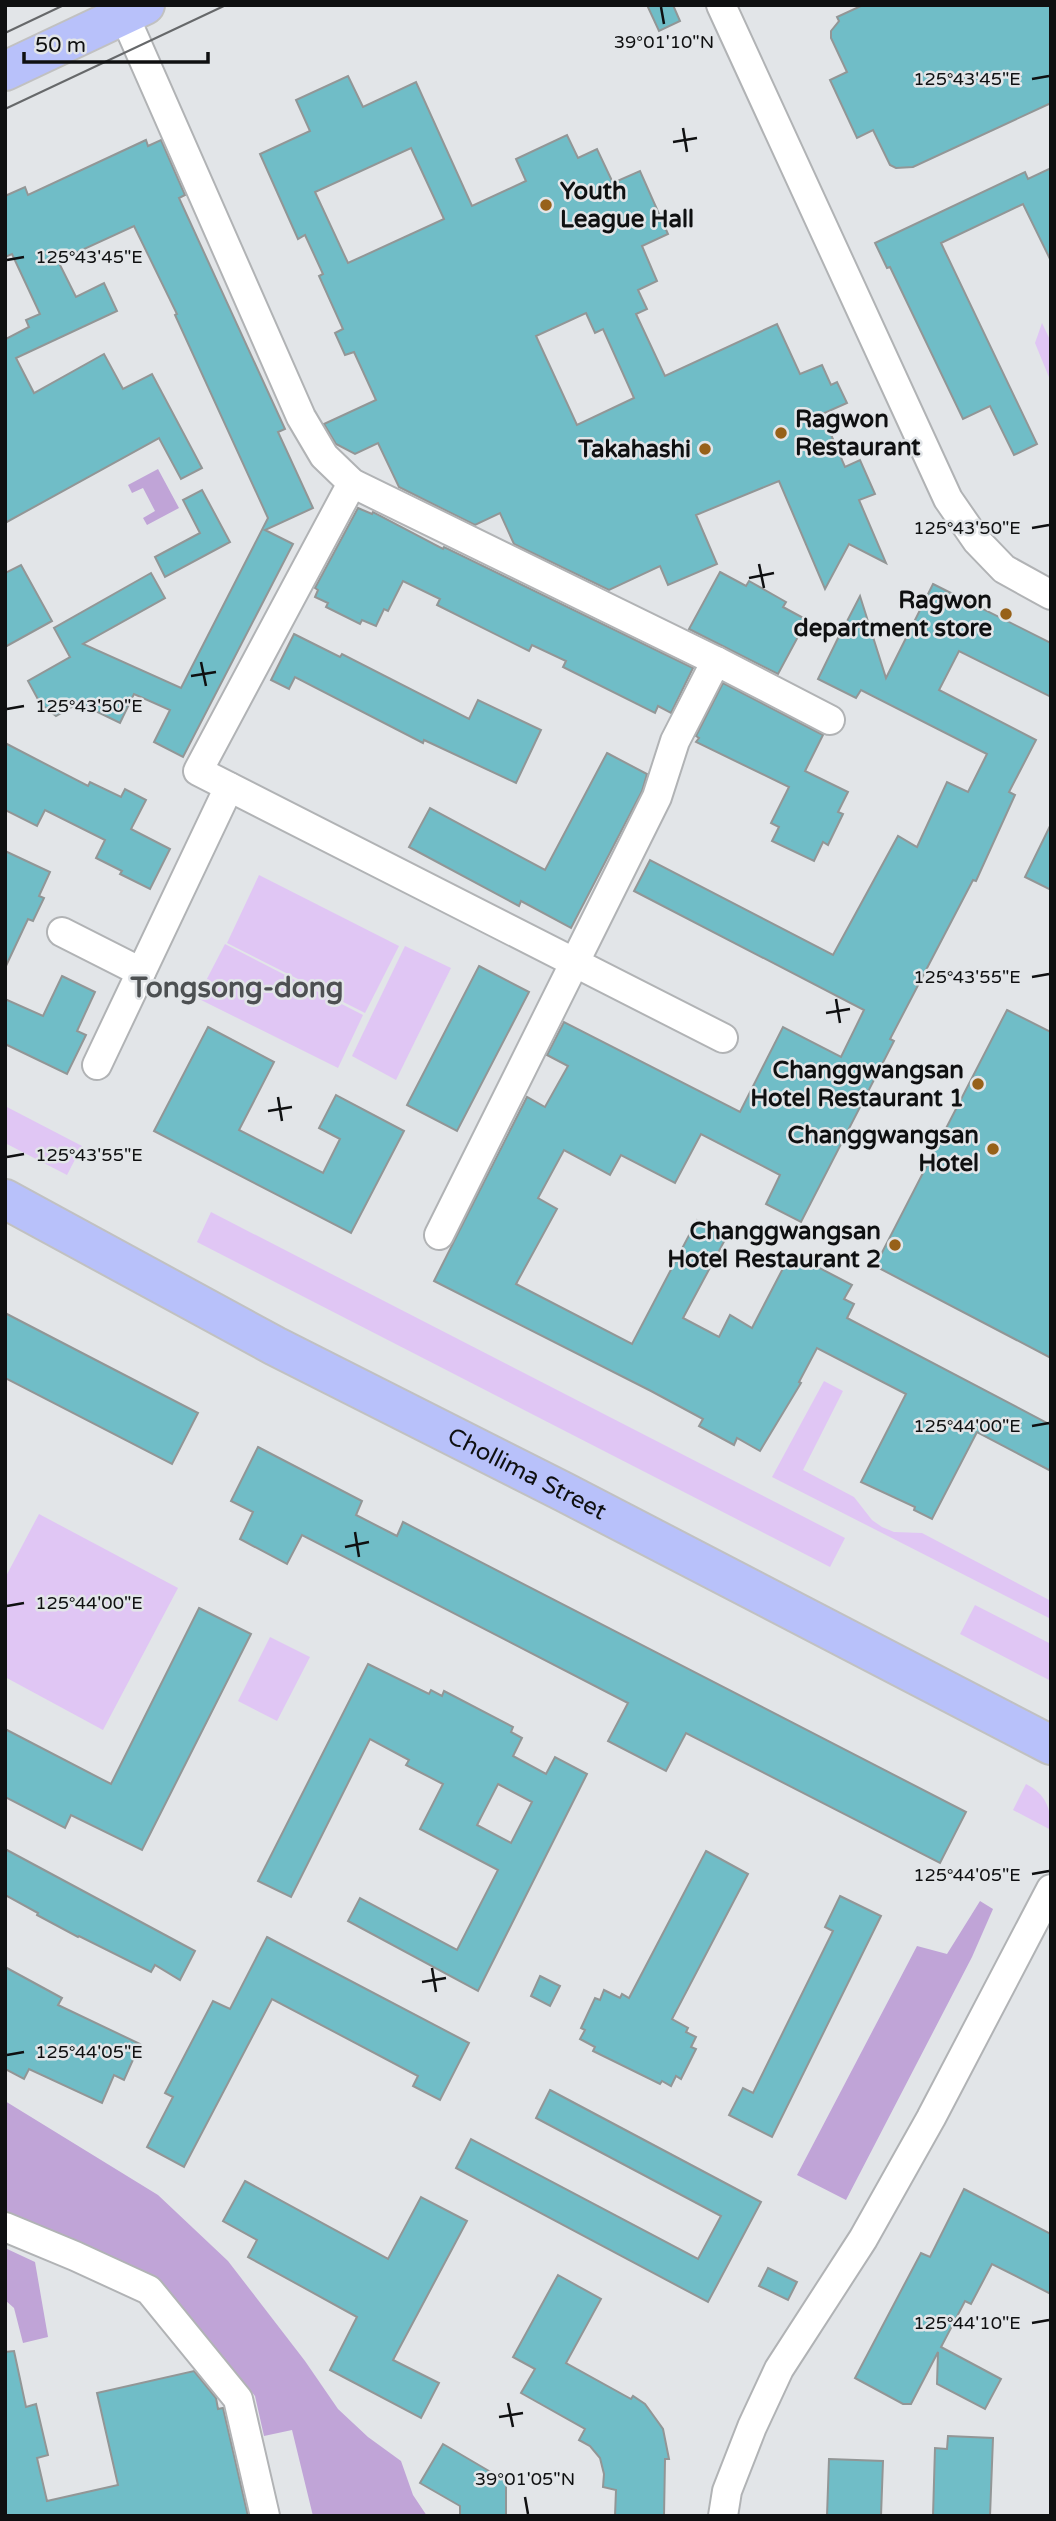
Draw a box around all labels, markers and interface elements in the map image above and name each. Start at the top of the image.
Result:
scale bar [24,21,208,65]
text: 39°01'10"N [614,31,714,53]
text: 50 m [35,33,86,58]
text: 125°43'45"E [913,68,1021,90]
place label: Youth League Hall [560,177,694,234]
marker: Youth League Hall [538,197,554,213]
text: 125°43'45"E [35,246,143,268]
place label: Ragwon Restaurant [795,405,921,462]
marker: Ragwon Restaurant [773,425,789,441]
place label: Takahashi [577,435,691,464]
marker: Takahashi [697,441,713,457]
text: 125°43'50"E [913,517,1021,539]
place label: Ragwon department store [793,586,992,643]
marker: Ragwon department store [998,606,1014,622]
text: 125°43'50"E [35,695,143,717]
text: 125°43'55"E [913,966,1021,988]
district label: Tongsong-dong [129,971,344,1005]
place label: Changgwangsan Hotel Restaurant 1 [750,1056,964,1113]
marker: Changgwangsan Hotel Restaurant 1 [970,1076,986,1092]
place label: Changgwangsan Hotel [788,1121,979,1178]
marker: Changgwangsan Hotel [985,1141,1001,1157]
text: 125°43'55"E [35,1144,143,1166]
place label: Changgwangsan Hotel Restaurant 2 [667,1217,881,1274]
marker: Changgwangsan Hotel Restaurant 2 [887,1237,903,1253]
text: 125°44'00"E [913,1415,1021,1437]
street label: Chollima Street [443,1421,611,1526]
text: 125°44'00"E [35,1592,143,1614]
text: 125°44'05"E [913,1864,1021,1886]
text: 125°44'05"E [35,2041,143,2063]
text: 125°44'10"E [913,2312,1021,2334]
text: 39°01'05"N [475,2468,575,2490]

